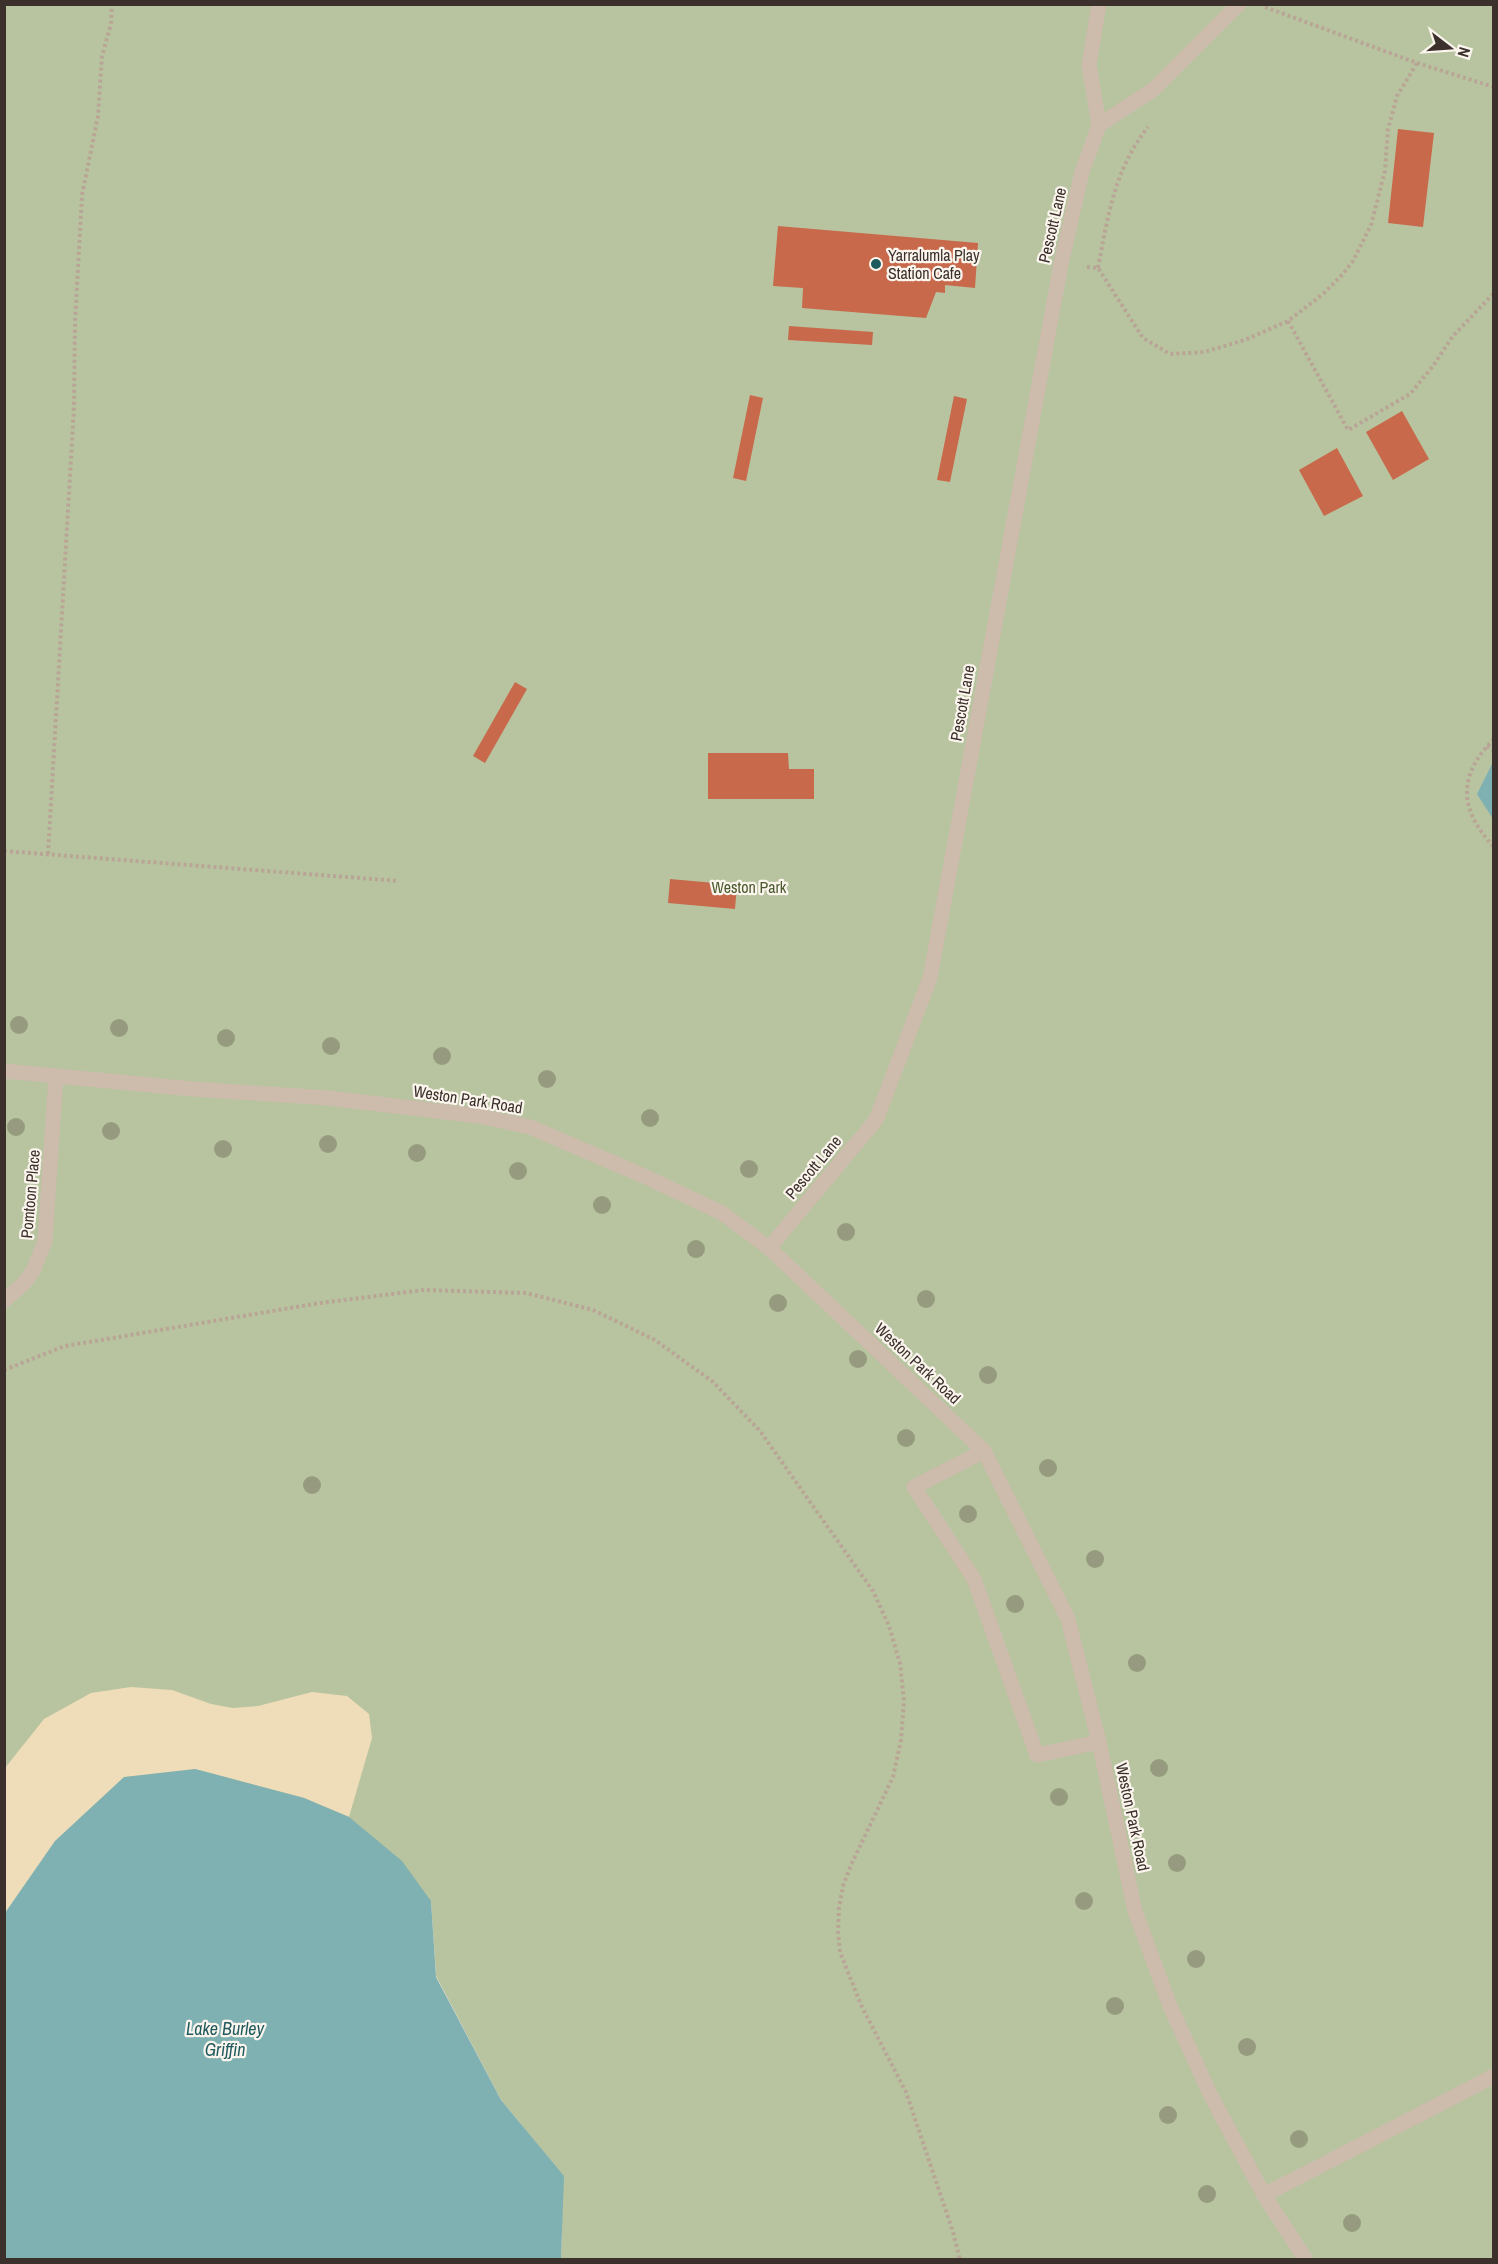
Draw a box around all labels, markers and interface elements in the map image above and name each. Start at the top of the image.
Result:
north arrow [1420,18,1480,78]
text: N [1452,45,1476,60]
street label: Pescott Lane [1033,185,1071,265]
place label: Yarralumla Play Station Cafe [888,244,980,284]
marker: Yarralumla Play Station Cafe [869,257,883,271]
street label: Pescott Lane [945,663,979,743]
park label: Weston Park [712,876,787,898]
street label: Weston Park Road [412,1080,524,1118]
street label: Pescott Lane [780,1131,846,1203]
street label: Pomtoon Place [15,1149,45,1239]
street label: Weston Park Road [870,1317,966,1409]
street label: Weston Park Road [1111,1761,1155,1873]
water label: Lake Burley Griffin [186,2016,266,2062]

